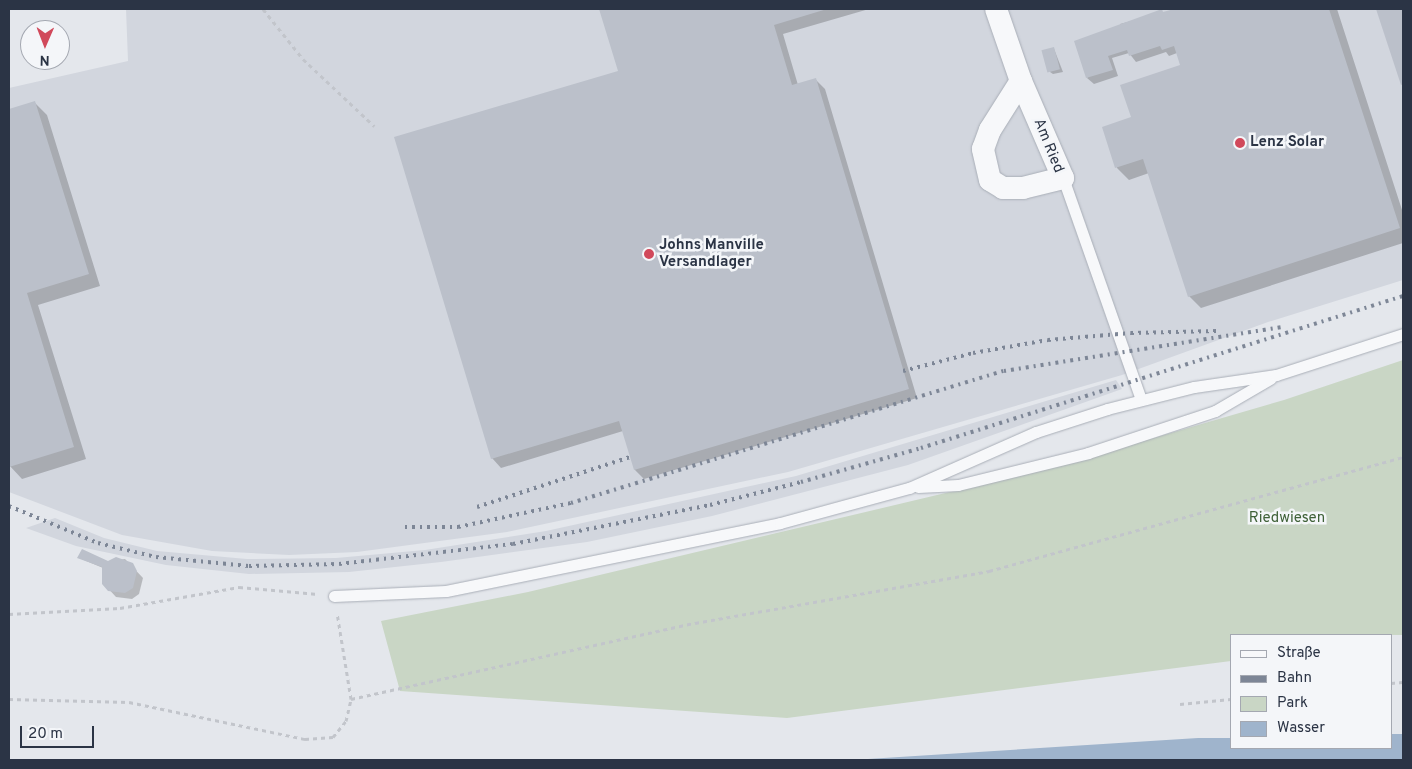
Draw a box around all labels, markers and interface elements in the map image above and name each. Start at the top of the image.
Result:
north arrow [20,20,70,70]
text: N [40,51,50,68]
street label: Am Ried [1029,116,1067,176]
place label: Lenz Solar [1250,134,1324,152]
marker: Lenz Solar [1234,137,1246,149]
place label: Johns Manville Versandlager [659,236,764,271]
marker: Johns Manville Versandlager [643,248,655,260]
park label: Riedwiesen [1249,510,1325,528]
legend [1230,634,1392,749]
text: Straße [1277,644,1321,663]
text: Bahn [1277,669,1312,688]
text: Park [1277,694,1308,713]
scale bar [22,716,96,748]
text: Wasser [1277,719,1325,738]
text: 20 m [28,725,63,744]

